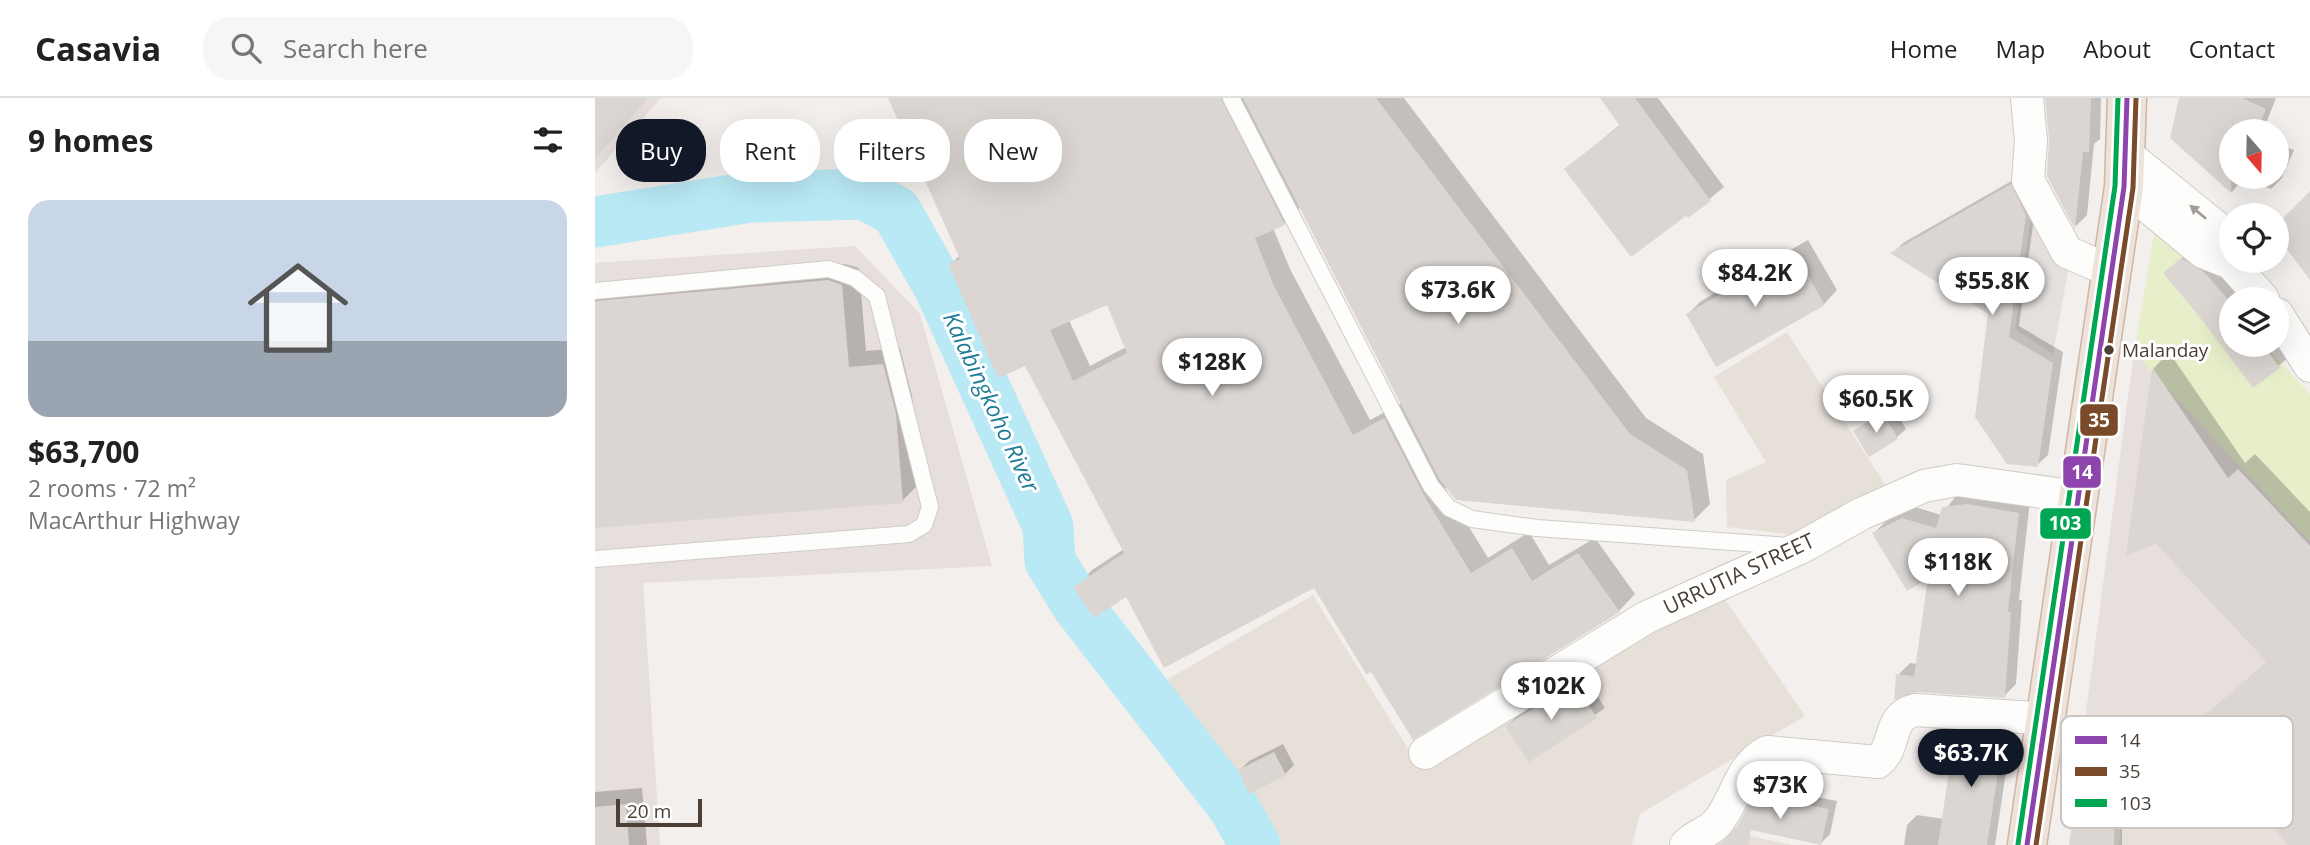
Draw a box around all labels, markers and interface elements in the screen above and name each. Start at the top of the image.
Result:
search box [203,17,693,80]
text: Casavia [35,26,161,71]
icon: search [227,29,265,67]
text: Search here [283,30,428,66]
text: Home [1890,32,1958,65]
text: Map [1996,32,2045,65]
text: About [2083,32,2151,65]
text: Contact [2189,32,2275,65]
chip: Buy [616,119,706,182]
chip: Rent [720,119,820,182]
chip: Filters [834,119,950,182]
chip: New [964,119,1062,182]
north arrow [2219,119,2289,189]
map controls [2219,119,2289,357]
text: 9 homes [28,120,153,161]
icon: filters [529,121,567,159]
button: locate [2219,203,2289,273]
one-way arrow [2189,205,2207,220]
icon: home [235,245,361,371]
pin: $84.2K [1698,250,1812,309]
text: $84.2K [1718,256,1792,288]
pin: $55.8K [1935,258,2049,317]
text: $55.8K [1955,264,2029,296]
pin: $73.6K [1401,266,1515,326]
text: $73.6K [1421,273,1495,305]
button: layers [2219,287,2289,357]
water label: Kalabingkoho River [936,306,1048,498]
place label: Malanday [2122,337,2209,363]
pin: $128K [1163,338,1261,398]
marker: Malanday [2102,343,2116,357]
text: $128K [1178,345,1246,377]
pin: $60.5K [1819,376,1933,435]
text: $60.5K [1839,382,1913,414]
line badge: 35 [2079,403,2119,437]
text: 35 [2088,407,2110,433]
text: $63,700 [28,431,139,472]
line badge: 14 [2062,455,2102,489]
text: 14 [2071,459,2093,485]
text: 2 rooms · 72 m² [28,472,196,504]
text: MacArthur Highway [28,504,240,536]
line badge: 103 [2039,507,2092,540]
text: 103 [2049,510,2081,536]
street label: URRUTIA STREET [1658,526,1819,620]
pin: $118K [1909,538,2007,598]
text: $118K [1924,545,1992,577]
pin: $102K [1502,662,1600,722]
text: $102K [1517,669,1585,701]
legend [2061,716,2293,828]
text: 14 [2119,727,2141,753]
pin: $63.7K [1914,730,2028,789]
text: $63.7K [1934,736,2008,768]
text: 35 [2119,758,2141,784]
pin: $73K [1739,762,1821,821]
text: $73K [1753,768,1807,800]
text: 103 [2119,790,2152,816]
scale bar [616,796,702,828]
text: 20 m [627,798,671,824]

